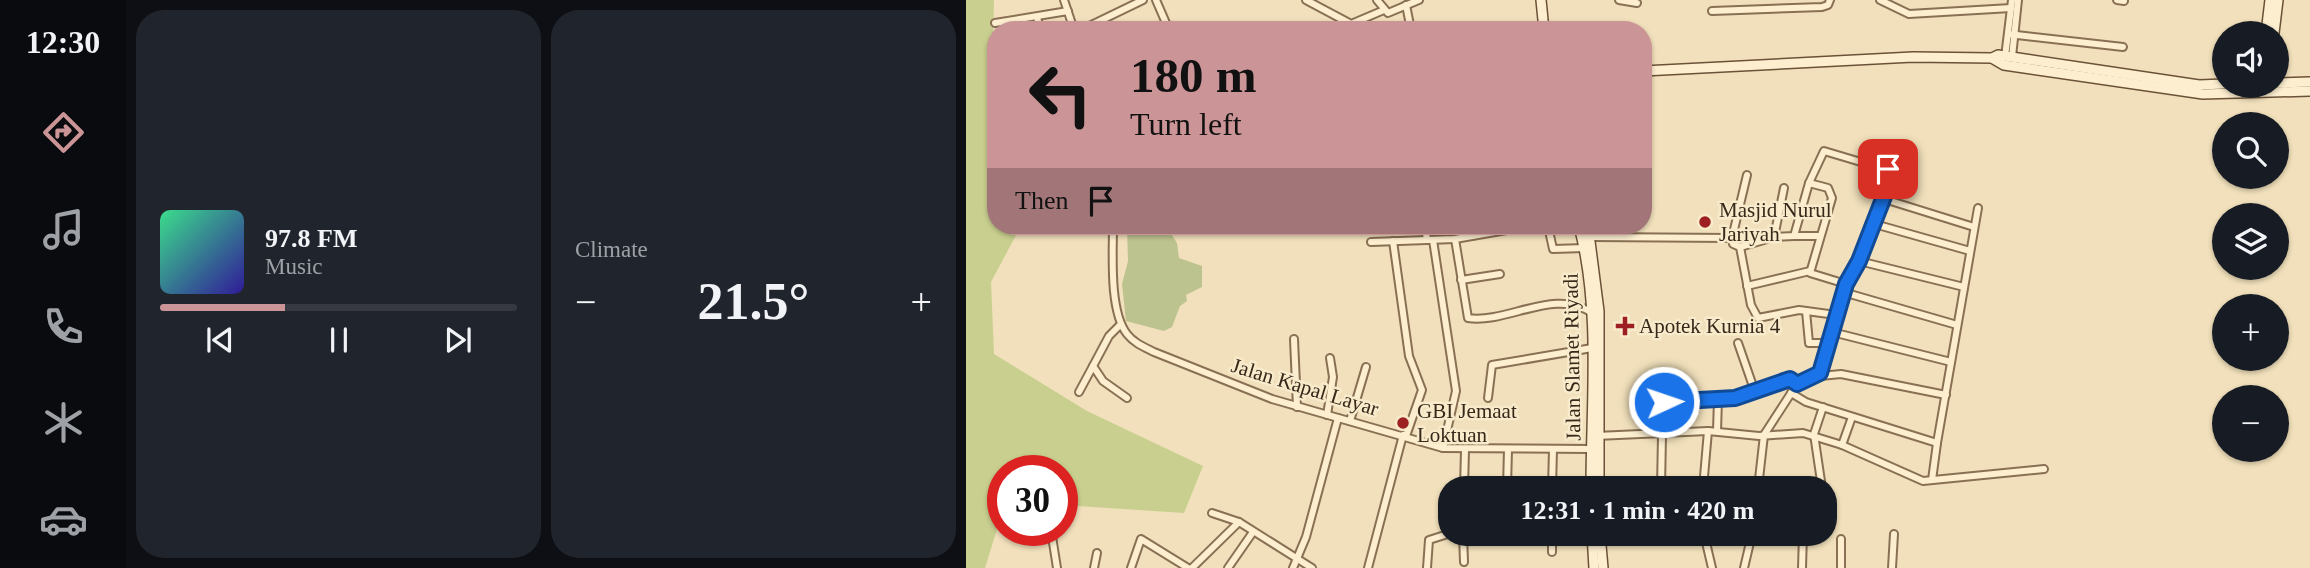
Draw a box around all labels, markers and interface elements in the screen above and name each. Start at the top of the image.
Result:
map controls [2212,21,2289,462]
button: sound [2212,21,2289,98]
text: 12:30 [26,24,100,60]
text: 180 m [1130,48,1257,103]
icon: left [1015,49,1106,140]
text: Turn left [1130,106,1242,142]
icon: directions [39,108,88,157]
button: search [2212,112,2289,189]
pin [1858,139,1918,199]
icon: arrive [1869,150,1907,188]
icon: arrive [1082,182,1120,220]
text: Then [1015,186,1068,215]
place label: Masjid Nurul Jariyah [1719,198,1832,246]
button: layers [2212,203,2289,280]
icon: music [39,205,88,254]
marker: Masjid Nurul Jariyah [1697,214,1713,230]
text: 97.8 FM [265,224,357,253]
text: Climate [575,237,648,262]
text: Music [265,254,323,279]
text: 21.5° [698,273,809,330]
street label: Jalan Slamet Riyadi [1559,273,1585,441]
text: − [575,281,596,323]
text: + [911,281,932,323]
button: + [2212,294,2289,371]
icon: phone [39,302,88,351]
place label: Apotek Kurnia 4 [1639,314,1781,338]
marker: Apotek Kurnia 4 [1617,318,1633,334]
icon: previous [201,321,239,359]
icon: pause [320,321,358,359]
icon: next [439,321,477,359]
street label: Jalan Kapal Layar [1228,353,1382,421]
position arrow [1627,365,1701,439]
button: − [2212,385,2289,462]
icon: climate [39,398,88,447]
place label: GBI Jemaat Loktuan [1417,399,1517,447]
marker: GBI Jemaat Loktuan [1395,415,1411,431]
speed limit sign: 30 [987,455,1078,546]
icon: car [39,495,88,544]
text: 12:31 · 1 min · 420 m [1521,496,1755,525]

